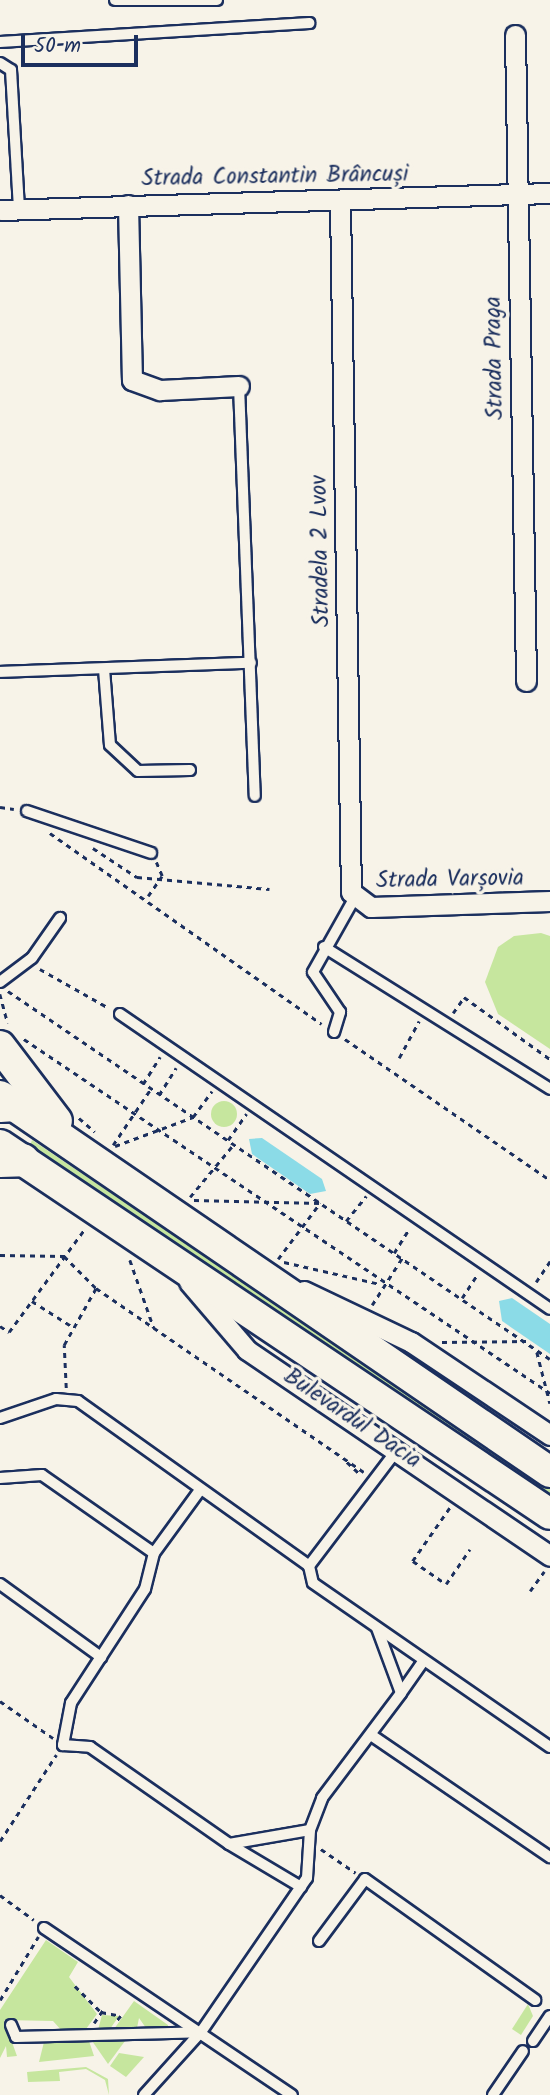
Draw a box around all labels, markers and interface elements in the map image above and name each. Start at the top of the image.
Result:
scale bar [24,21,142,65]
text: 50 m [34,30,81,63]
street label: Strada Constantin Brâncuși [141,161,409,193]
street label: Strada Praga [480,296,510,420]
street label: Stradela 2 Lvov [306,475,336,627]
street label: Strada Varșovia [376,865,524,895]
street label: Bulevardul Dacia [278,1363,426,1475]

